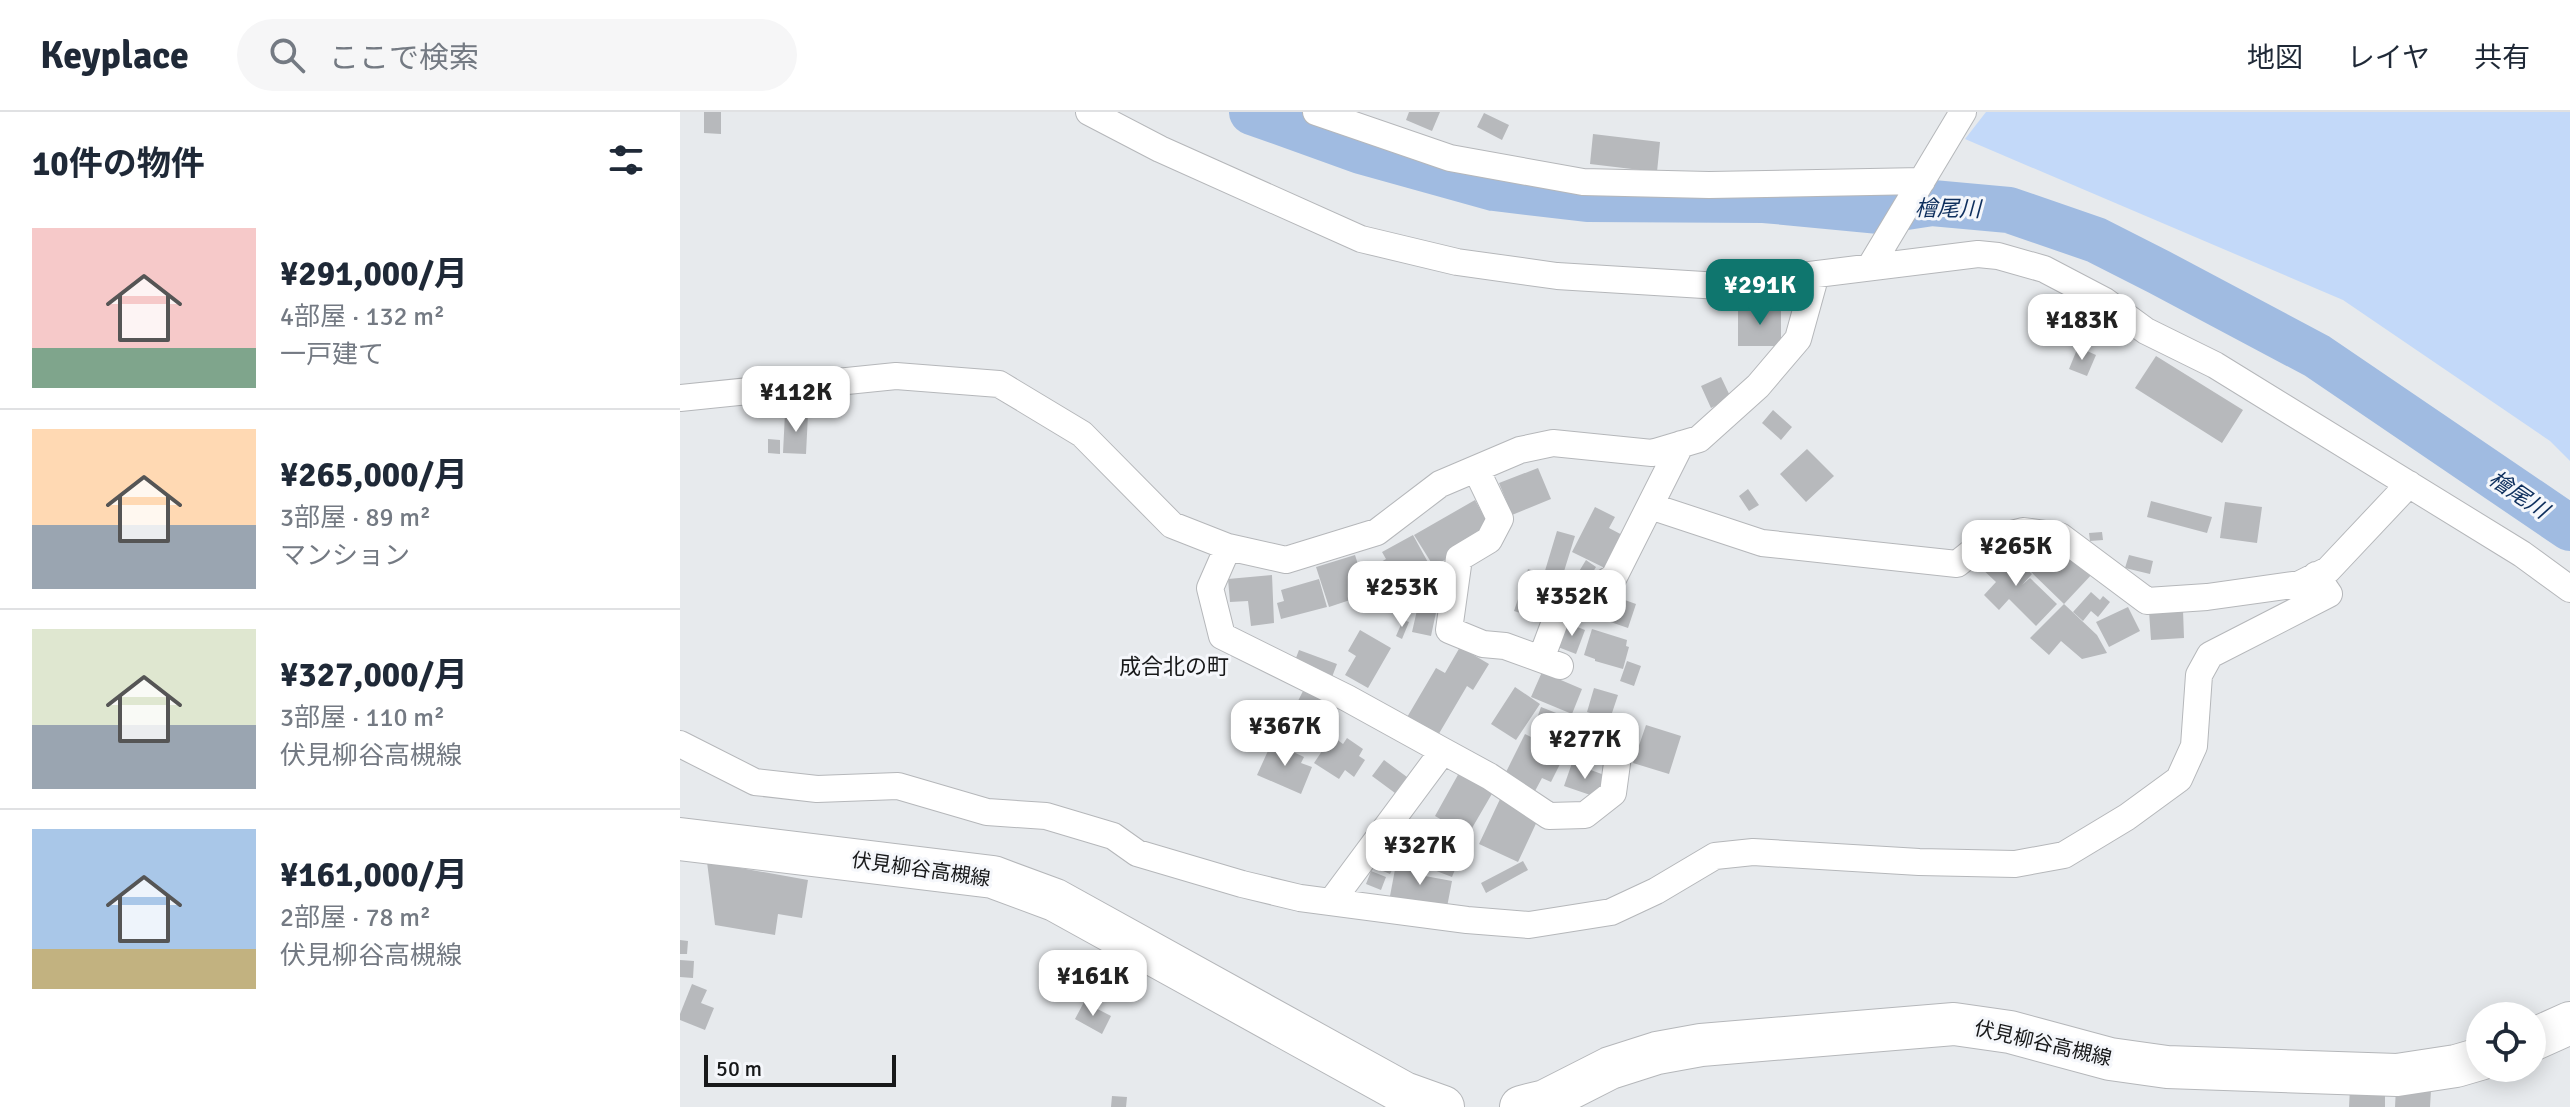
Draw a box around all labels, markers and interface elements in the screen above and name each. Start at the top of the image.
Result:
search box [237,19,797,91]
text: Keyplace [40,32,189,79]
icon: search [265,33,309,77]
text: ここで検索 [329,40,479,77]
text: 地図 [2247,41,2303,75]
text: レイヤ [2347,41,2430,75]
text: 共有 [2474,41,2530,75]
icon: filters [604,138,648,182]
text: 10件の物件 [32,143,205,185]
water label: 檜尾川 [1915,194,1983,223]
text: ¥291,000/月 [280,253,468,295]
pin: ¥291K [1704,259,1816,327]
icon: home [96,260,192,356]
text: ¥291K [1724,269,1796,301]
pin: ¥183K [2026,294,2138,362]
text: 4部屋 · 132 m² [280,301,445,333]
text: ¥183K [2046,304,2118,336]
text: 一戸建て [280,339,384,371]
pin: ¥112K [740,366,852,434]
text: ¥112K [760,376,832,408]
text: ¥265,000/月 [280,454,468,496]
icon: home [96,461,192,557]
water label: 檜尾川 [2484,465,2555,525]
text: 3部屋 · 89 m² [280,502,431,534]
pin: ¥265K [1960,520,2072,588]
text: ¥265K [1980,530,2052,562]
text: マンション [280,540,410,572]
pin: ¥253K [1346,561,1458,629]
pin: ¥352K [1516,570,1628,638]
text: ¥253K [1366,571,1438,603]
text: ¥352K [1536,580,1608,612]
district label: 成合北の町 [1119,653,1229,680]
text: ¥327,000/月 [280,654,468,696]
icon: home [96,661,192,757]
pin: ¥367K [1229,700,1341,768]
text: 3部屋 · 110 m² [280,702,445,734]
text: ¥367K [1249,710,1321,742]
pin: ¥277K [1529,713,1641,781]
text: ¥277K [1549,723,1621,755]
text: 伏見柳谷高槻線 [280,740,462,772]
pin: ¥327K [1364,819,1476,887]
text: ¥327K [1384,829,1456,861]
street label: 伏見柳谷高槻線 [850,847,992,892]
text: ¥161,000/月 [280,854,468,896]
icon: home [96,861,192,957]
text: 2部屋 · 78 m² [280,902,431,934]
text: 伏見柳谷高槻線 [280,940,462,972]
pin: ¥161K [1037,950,1149,1018]
text: ¥161K [1057,960,1129,992]
map controls [2466,1002,2546,1082]
button: locate [2466,1002,2546,1082]
street label: 伏見柳谷高槻線 [1972,1016,2114,1071]
scale bar [704,1051,896,1087]
text: 50 m [716,1055,762,1082]

